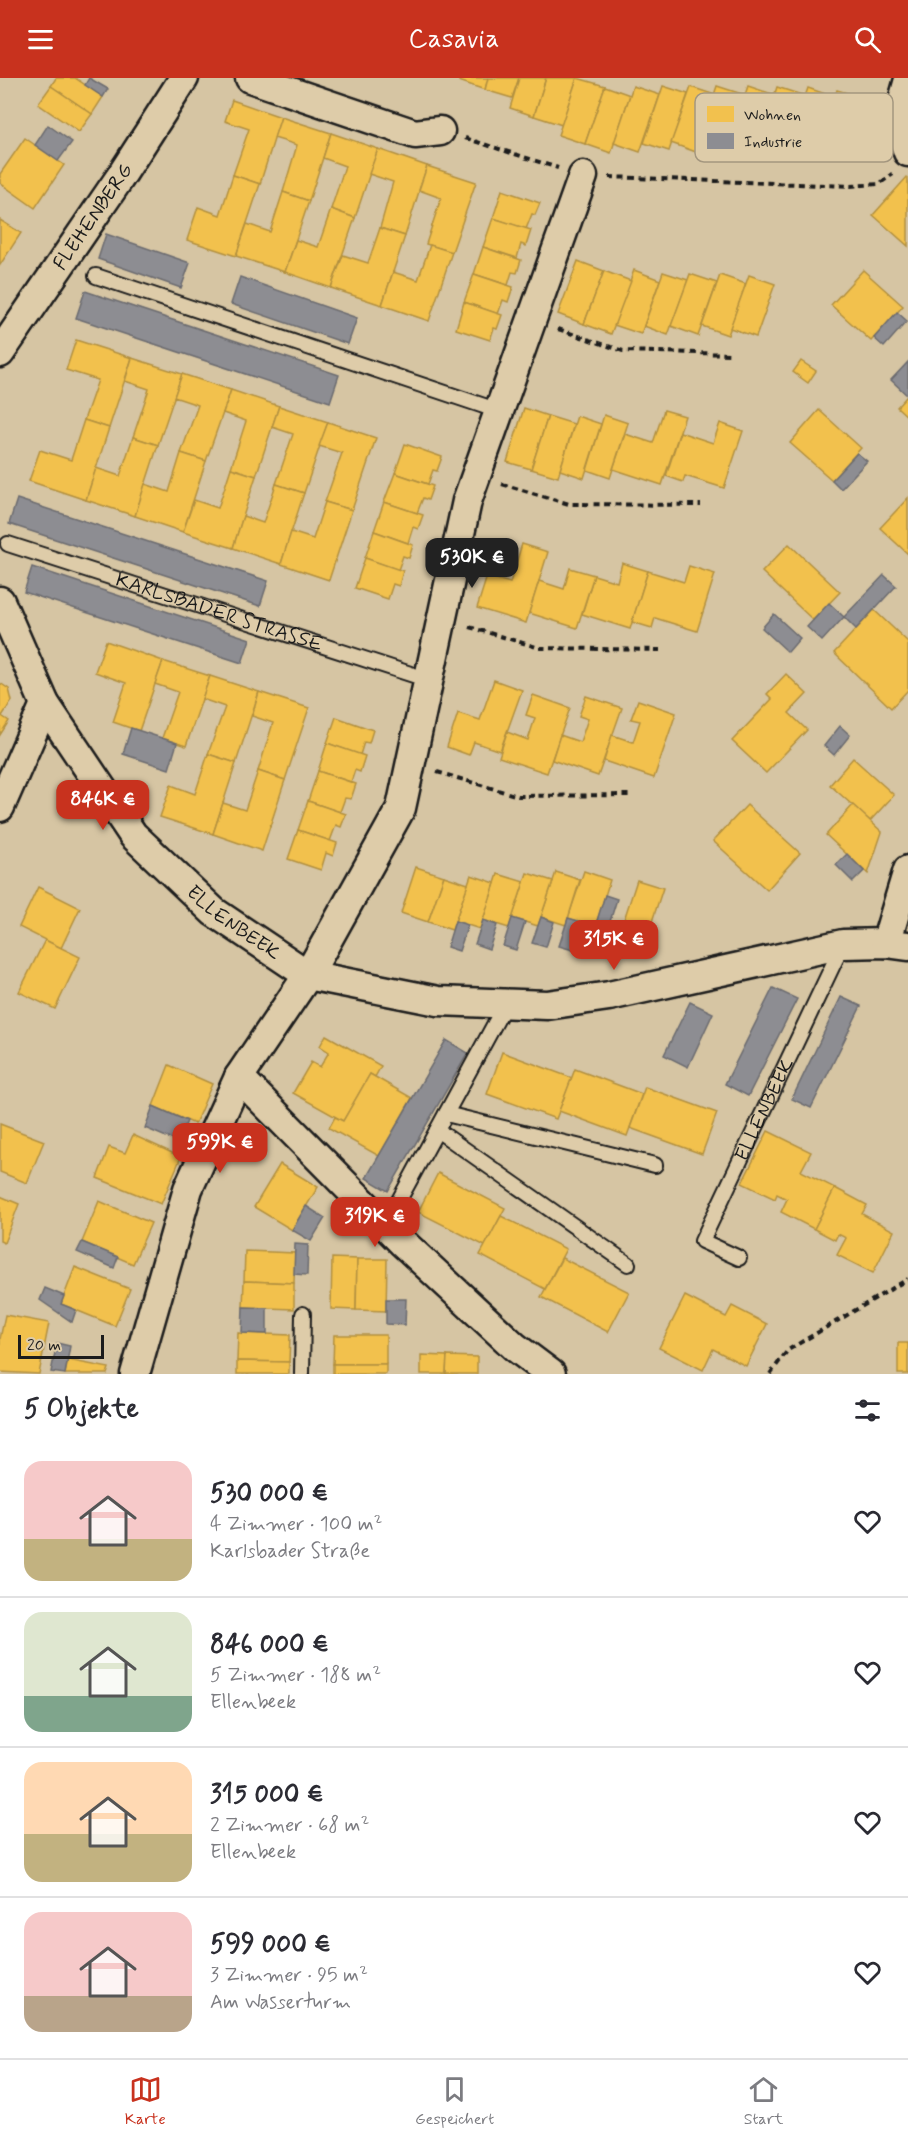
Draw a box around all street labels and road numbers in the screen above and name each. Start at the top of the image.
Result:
street label: FLEHENBERG [47,158,139,276]
street label: KARLSBADER STRASSE [112,566,326,658]
street label: ELLENBEEK [180,879,286,967]
street label: ELLENBEEK [728,1053,800,1166]

